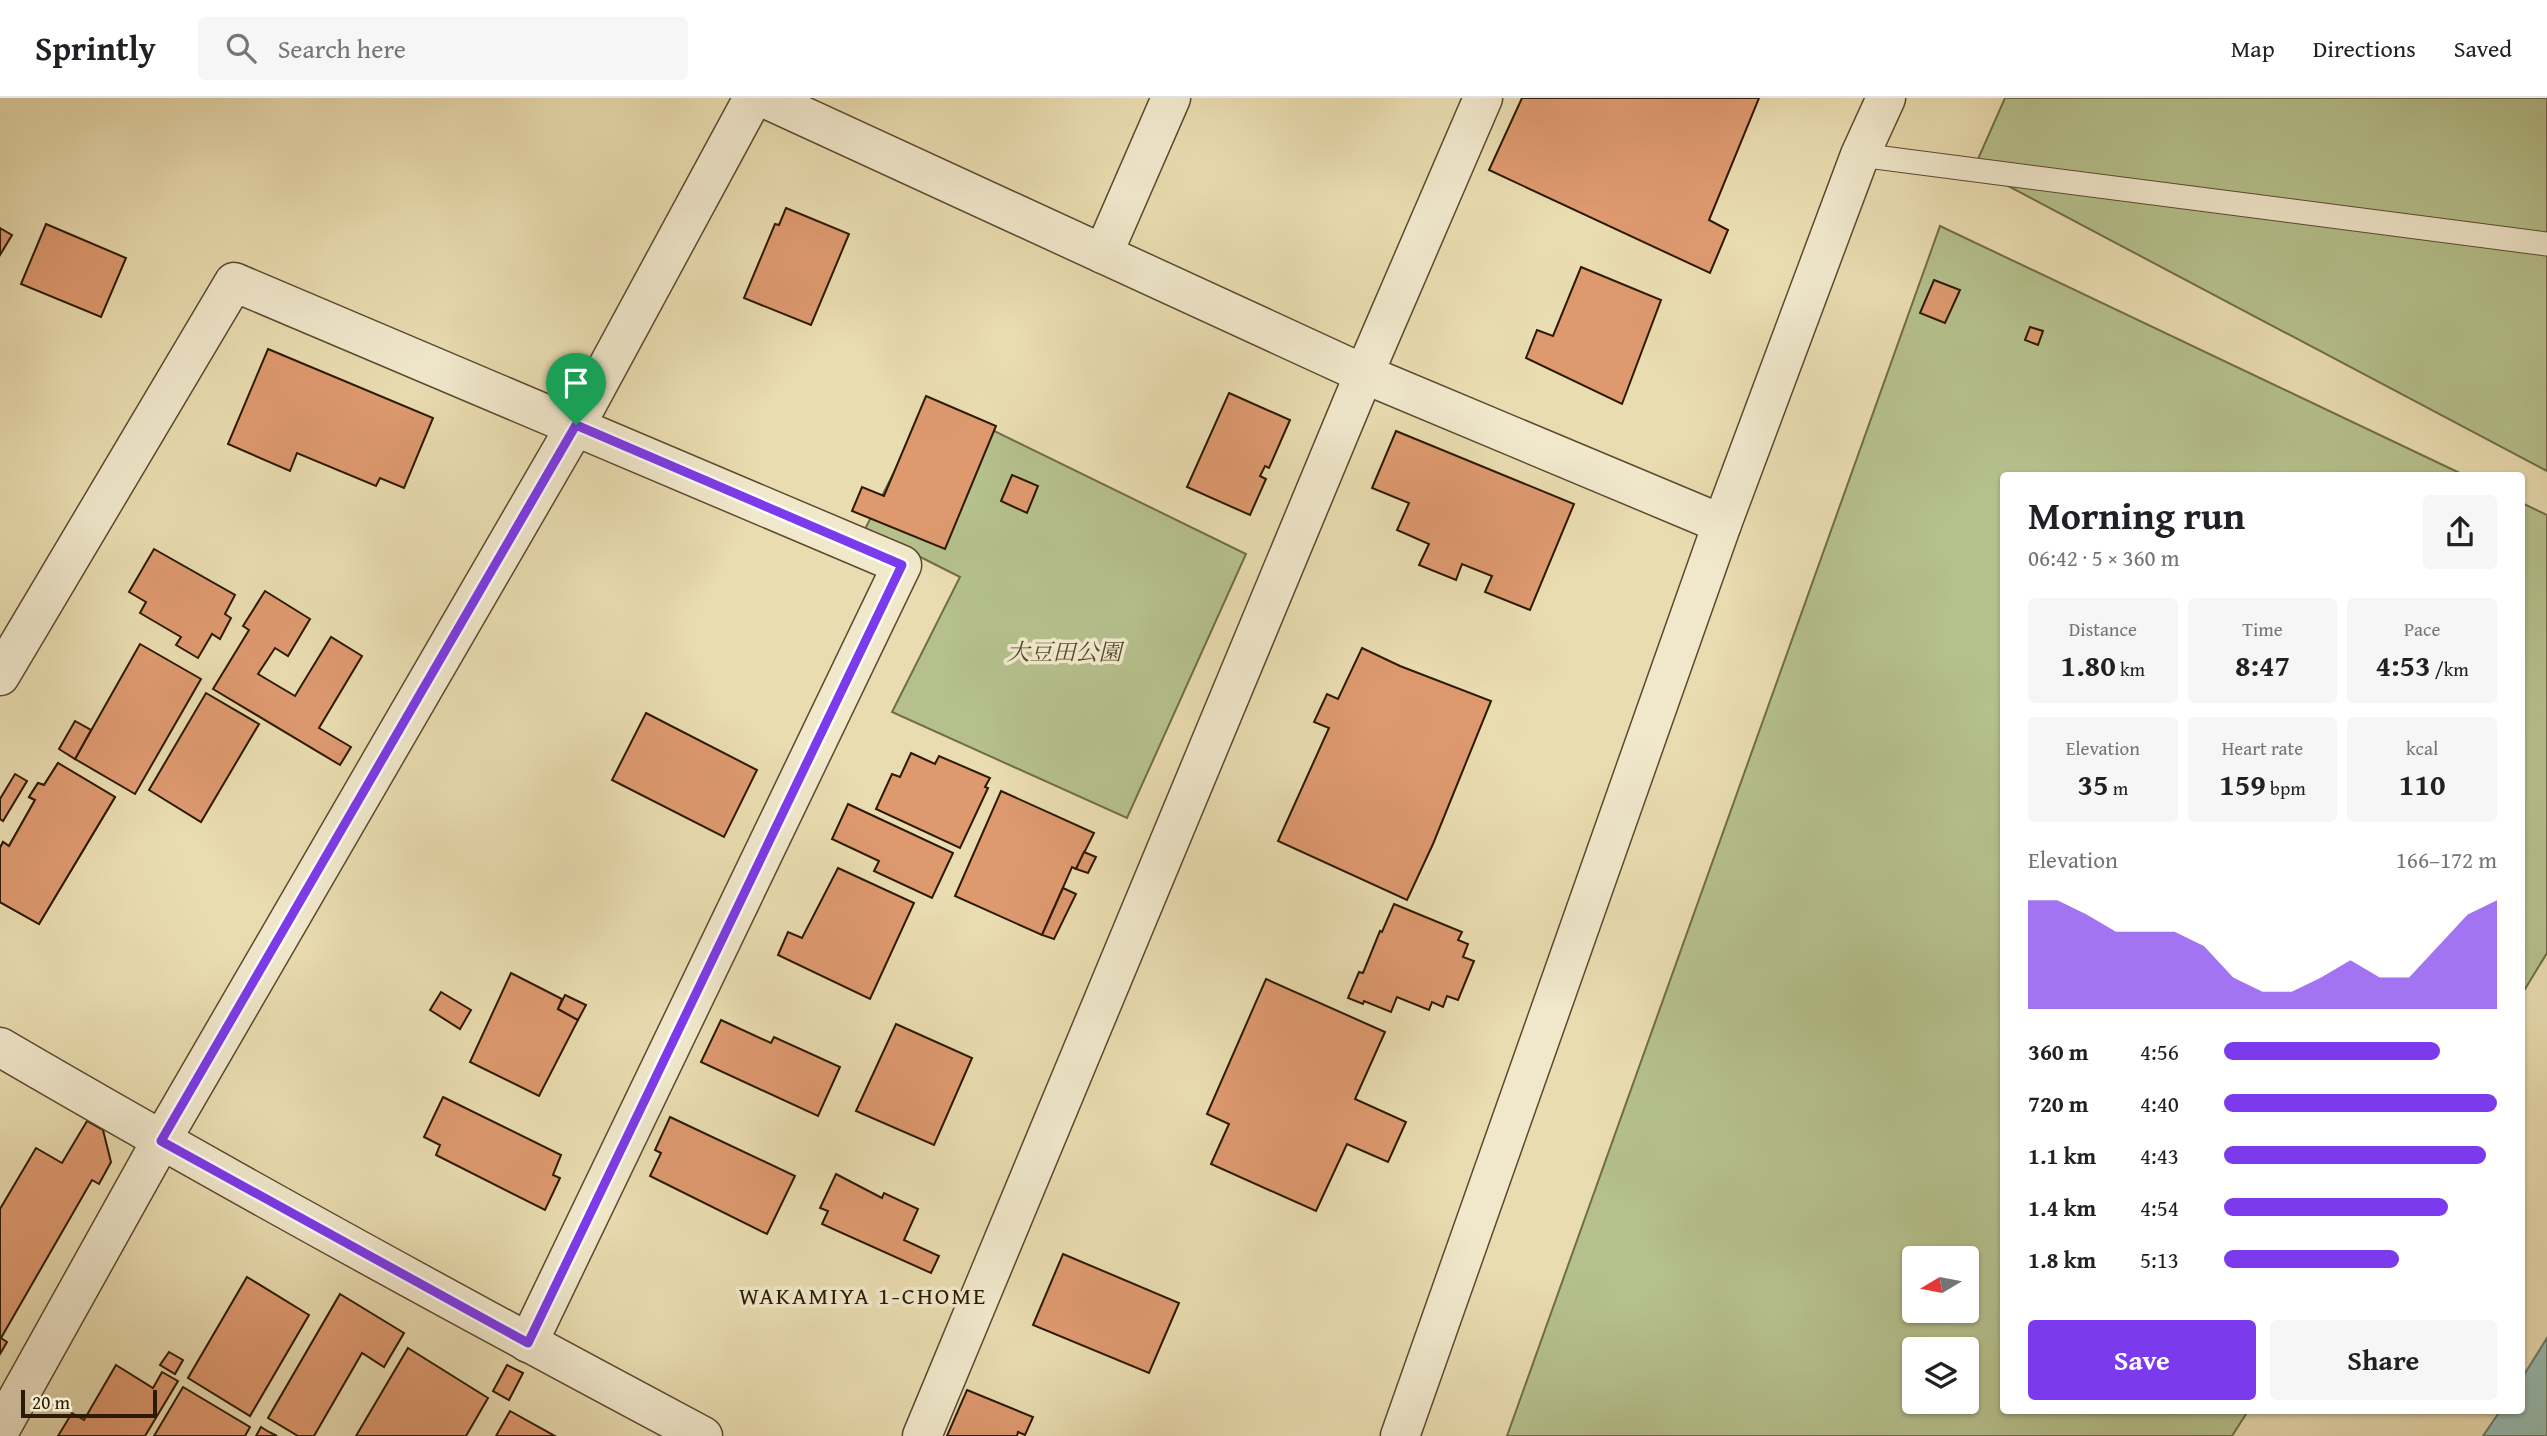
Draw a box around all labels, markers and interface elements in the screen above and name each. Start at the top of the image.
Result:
search box [198,17,688,80]
text: Sprintly [35,24,156,72]
icon: search [222,29,260,67]
text: Search here [278,29,406,68]
text: Map [2231,31,2275,66]
text: Directions [2313,31,2416,66]
text: Saved [2454,31,2512,66]
pin [546,353,606,425]
icon: arrive [557,364,595,402]
text: Morning run [2028,487,2245,543]
button: share [2423,495,2497,569]
text: 06:42 · 5 × 360 m [2028,541,2180,574]
text: Distance [2069,615,2137,643]
text: Time [2242,615,2283,643]
text: Pace [2404,615,2440,643]
park label: 大豆田公園 [1007,635,1126,668]
text: 1.80 [2061,643,2116,687]
text: 8:47 [2235,643,2290,687]
text: 4:53 [2375,643,2431,687]
text: km [2116,655,2145,683]
text: /km [2431,655,2469,683]
text: Elevation [2066,734,2140,762]
text: Heart rate [2222,734,2303,762]
text: kcal [2406,734,2438,762]
text: 35 [2077,762,2109,806]
text: 159 [2219,762,2266,806]
text: 110 [2399,762,2445,806]
text: m [2109,774,2128,802]
text: bpm [2266,774,2306,802]
text: Elevation [2028,843,2118,876]
text: 166–172 m [2396,843,2497,876]
text: 360 m [2028,1035,2089,1068]
text: 4:56 [2140,1035,2179,1068]
text: 720 m [2028,1087,2089,1120]
text: 4:40 [2140,1087,2179,1120]
text: 1.1 km [2028,1139,2096,1172]
text: 4:43 [2140,1139,2179,1172]
text: 1.4 km [2028,1191,2096,1224]
text: 4:54 [2140,1191,2179,1224]
text: 1.8 km [2028,1243,2096,1276]
text: 5:13 [2140,1243,2179,1276]
north arrow [1902,1246,1979,1323]
map controls [1902,1246,1979,1414]
district label: WAKAMIYA 1-CHOME [739,1278,987,1313]
button: Save [2028,1320,2256,1400]
button: Share [2270,1320,2497,1400]
button: layers [1902,1337,1979,1414]
scale bar [21,1387,158,1419]
text: 20 m [32,1388,70,1416]

